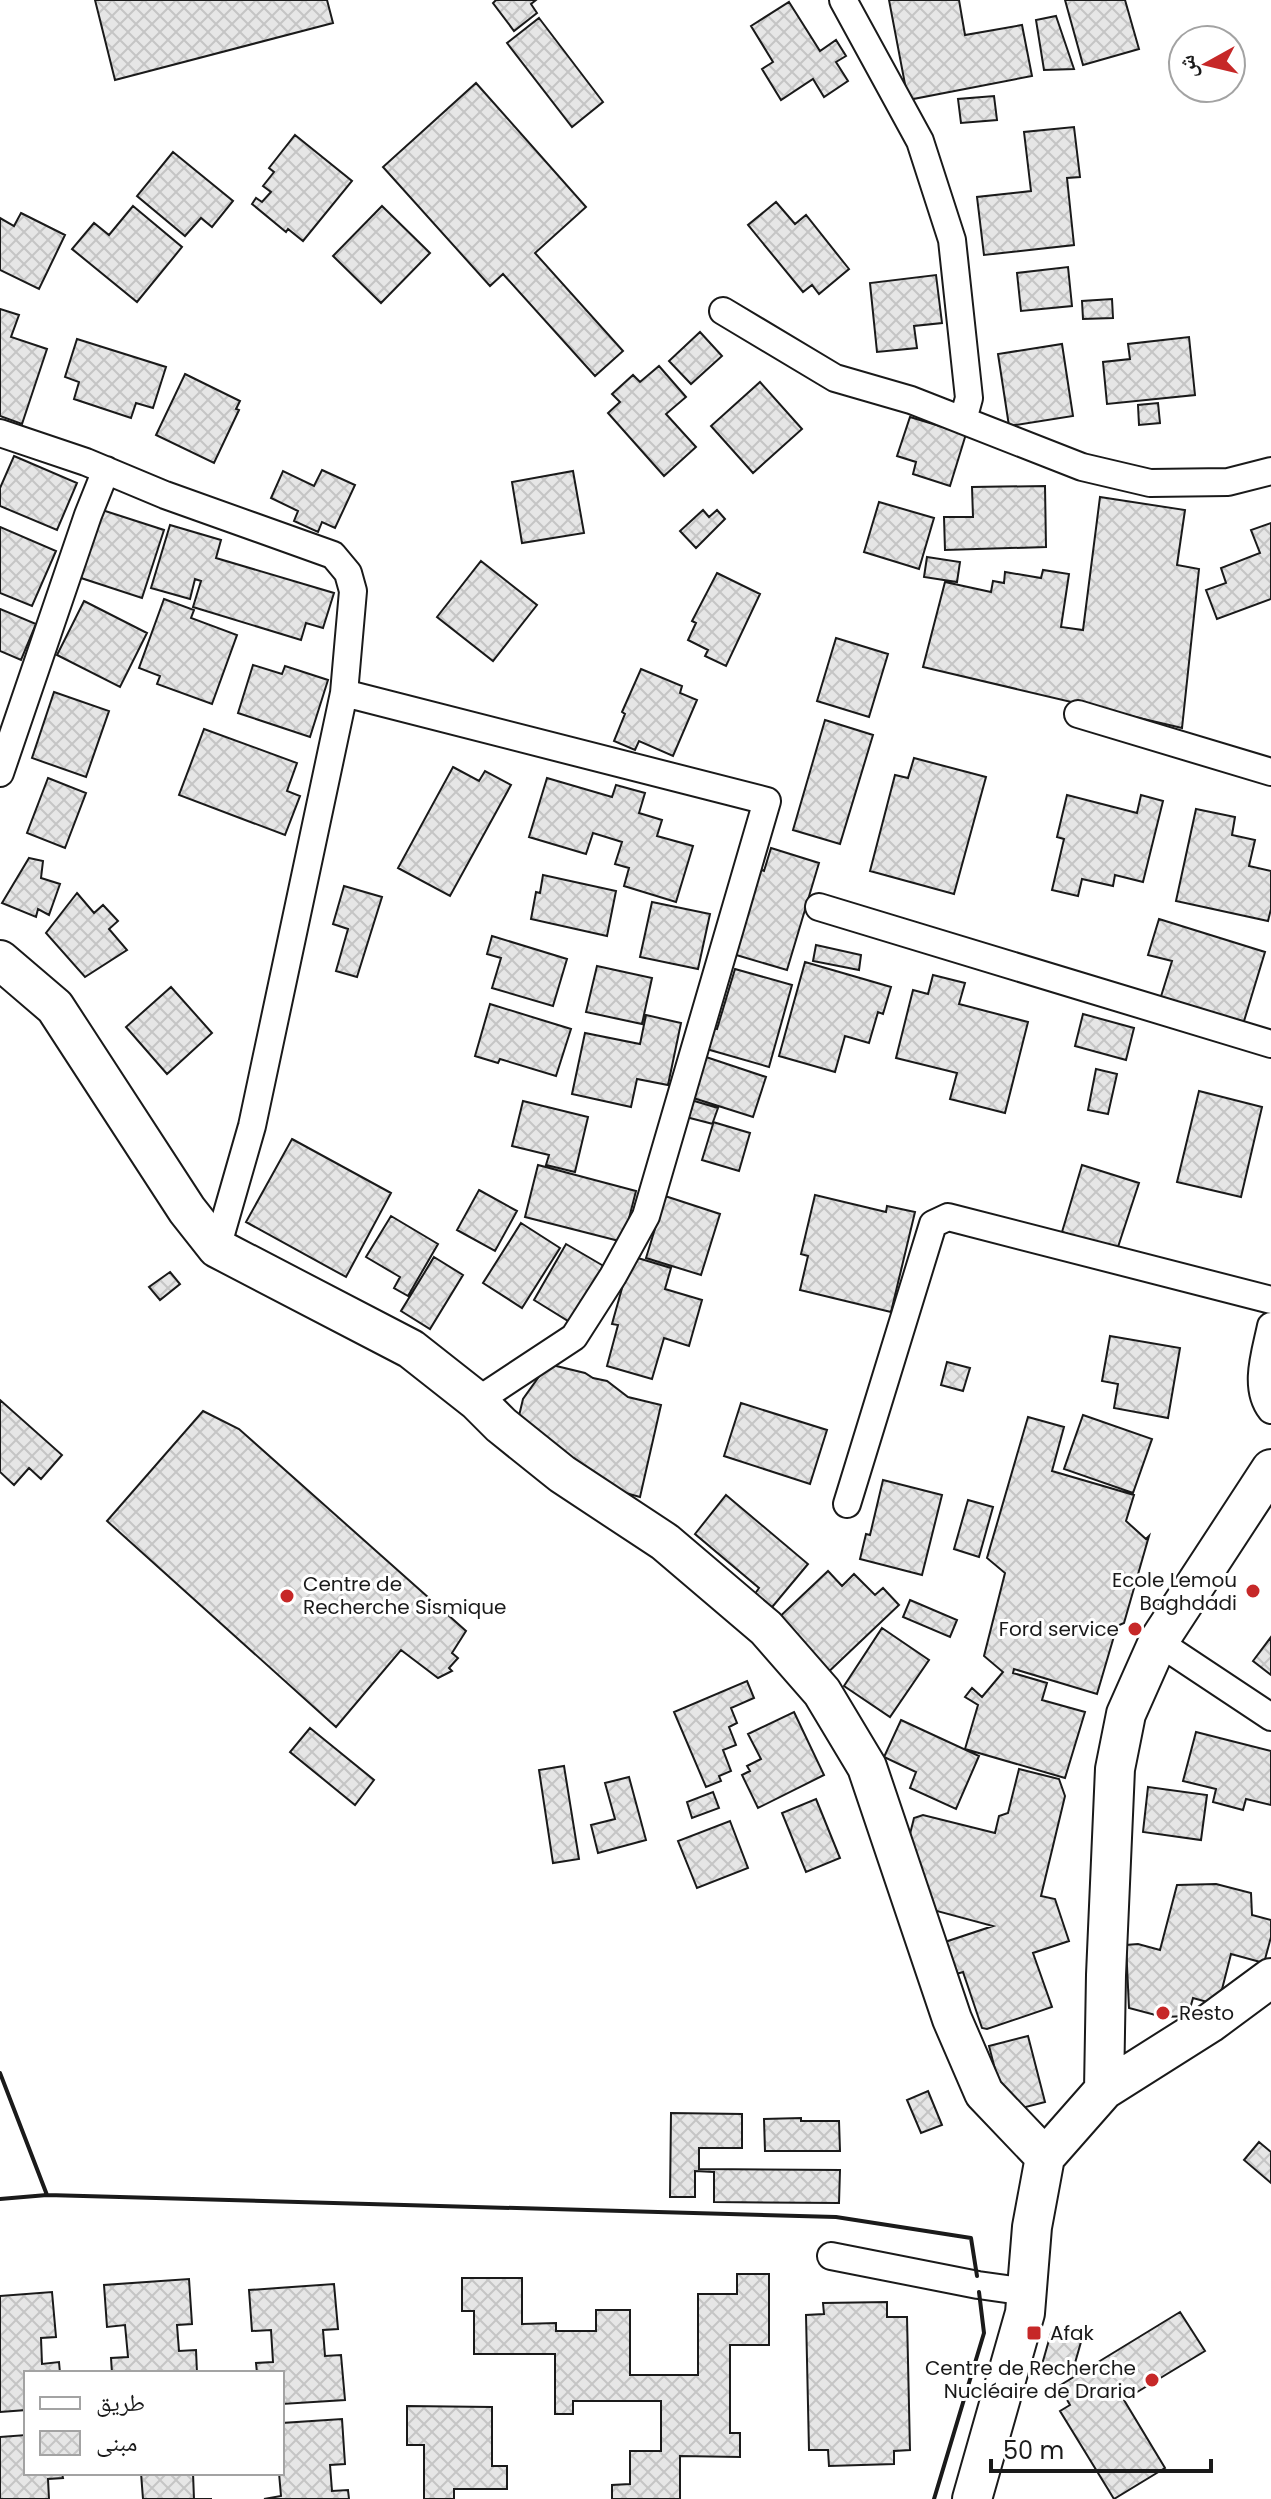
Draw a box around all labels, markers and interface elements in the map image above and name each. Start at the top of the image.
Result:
north arrow [1167,24,1247,104]
text: ش [1171,53,1205,80]
place label: Ecole Lemou Baghdadi [1112,1566,1237,1617]
place label: Centre de Recherche Sismique [303,1570,506,1621]
marker: Ecole Lemou Baghdadi [1244,1582,1262,1600]
marker: Centre de Recherche Sismique [278,1587,296,1605]
place label: Ford service [999,1615,1119,1643]
marker: Ford service [1126,1620,1144,1638]
place label: Resto [1179,1999,1234,2027]
marker: Resto [1154,2004,1172,2022]
place label: Afak [1050,2319,1095,2347]
marker: Afak [1025,2324,1043,2342]
place label: Centre de Recherche Nucléaire de Draria [925,2354,1136,2405]
legend [24,2371,284,2475]
marker: Centre de Recherche Nucléaire de Draria [1143,2371,1161,2389]
text: طريق [96,2386,145,2419]
scale bar [991,2423,1211,2473]
text: مبنى [96,2426,137,2459]
text: 50 m [1003,2434,1064,2467]

